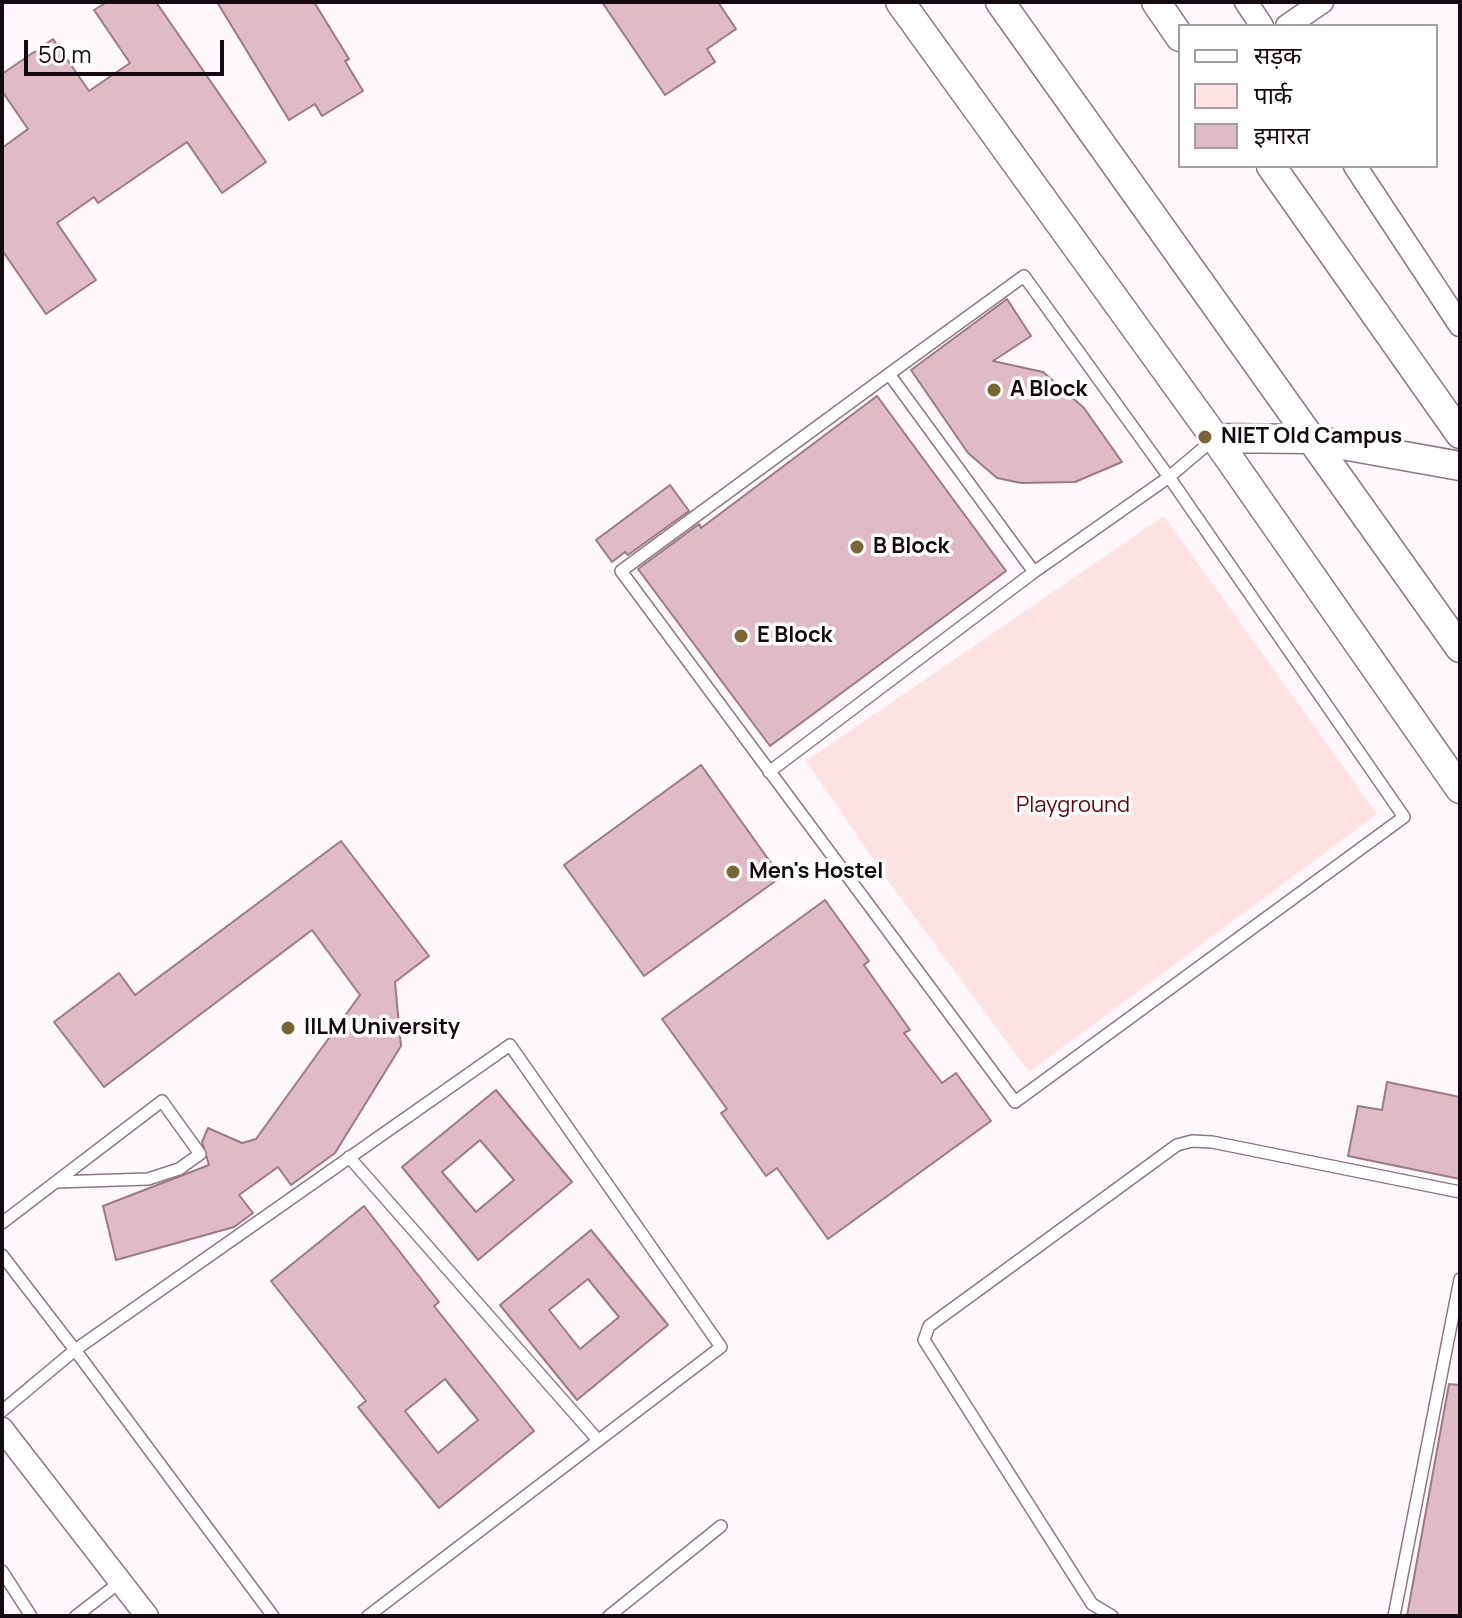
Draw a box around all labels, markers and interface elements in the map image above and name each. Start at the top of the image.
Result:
scale bar [28,24,228,74]
legend [1178,24,1438,168]
text: 50 m [38,37,92,70]
text: सड़क [1254,38,1302,71]
text: पार्क [1254,78,1292,111]
text: इमारत [1254,118,1310,151]
place label: A Block [1010,377,1087,403]
marker: A Block [985,381,1003,399]
place label: NIET Old Campus [1221,424,1402,450]
marker: NIET Old Campus [1196,428,1214,446]
place label: B Block [873,534,949,560]
marker: B Block [848,538,866,556]
place label: E Block [757,623,832,649]
marker: E Block [732,627,750,645]
park label: Playground [1016,793,1130,819]
place label: Men's Hostel [749,859,883,885]
marker: Men's Hostel [724,863,742,881]
place label: IILM University [304,1015,460,1041]
marker: IILM University [279,1019,297,1037]

